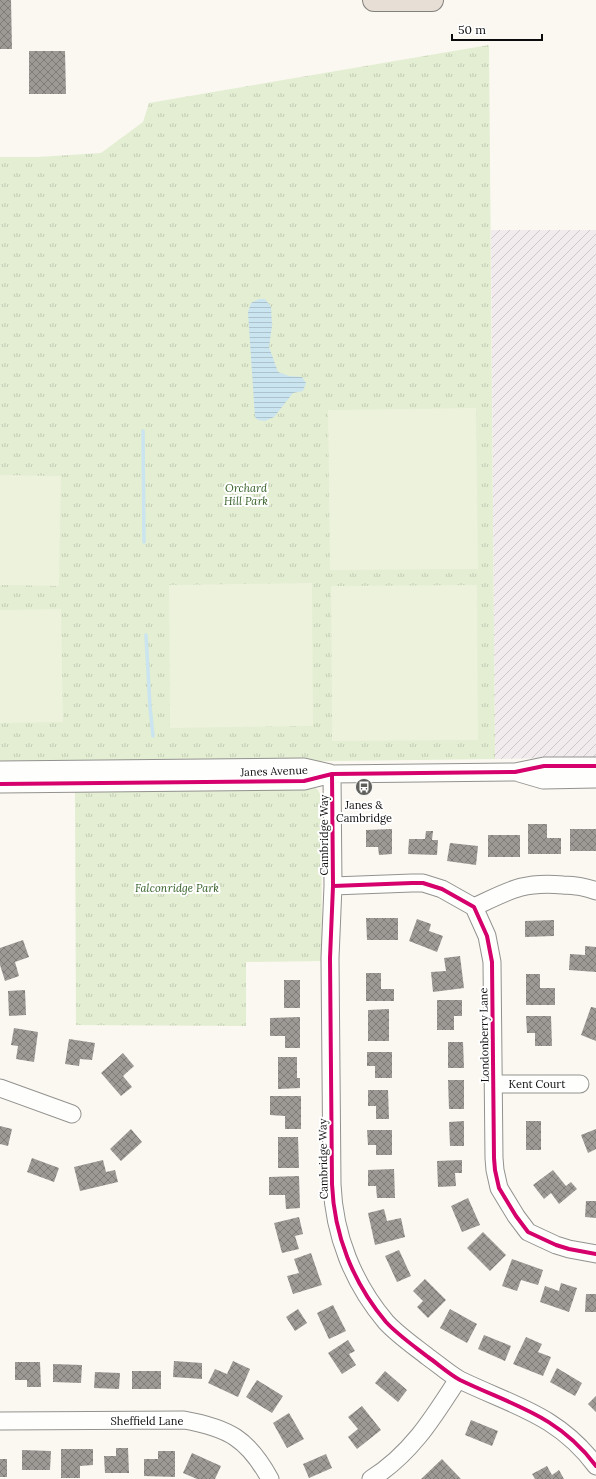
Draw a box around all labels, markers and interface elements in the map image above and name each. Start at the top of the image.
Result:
scale bar [452,16,542,42]
text: 50 m [458,22,486,37]
park label: Orchard Hill Park [224,481,268,508]
street label: Janes Avenue [239,763,308,779]
bus stop icon: Janes & Cambridge [354,777,374,797]
street label: Cambridge Way [317,794,331,875]
place label: Janes & Cambridge [336,798,392,825]
park label: Falconridge Park [135,881,219,895]
street label: Londonberry Lane [476,987,492,1083]
street label: Kent Court [509,1077,566,1091]
street label: Cambridge Way [315,1118,331,1200]
street label: Sheffield Lane [111,1414,183,1428]

